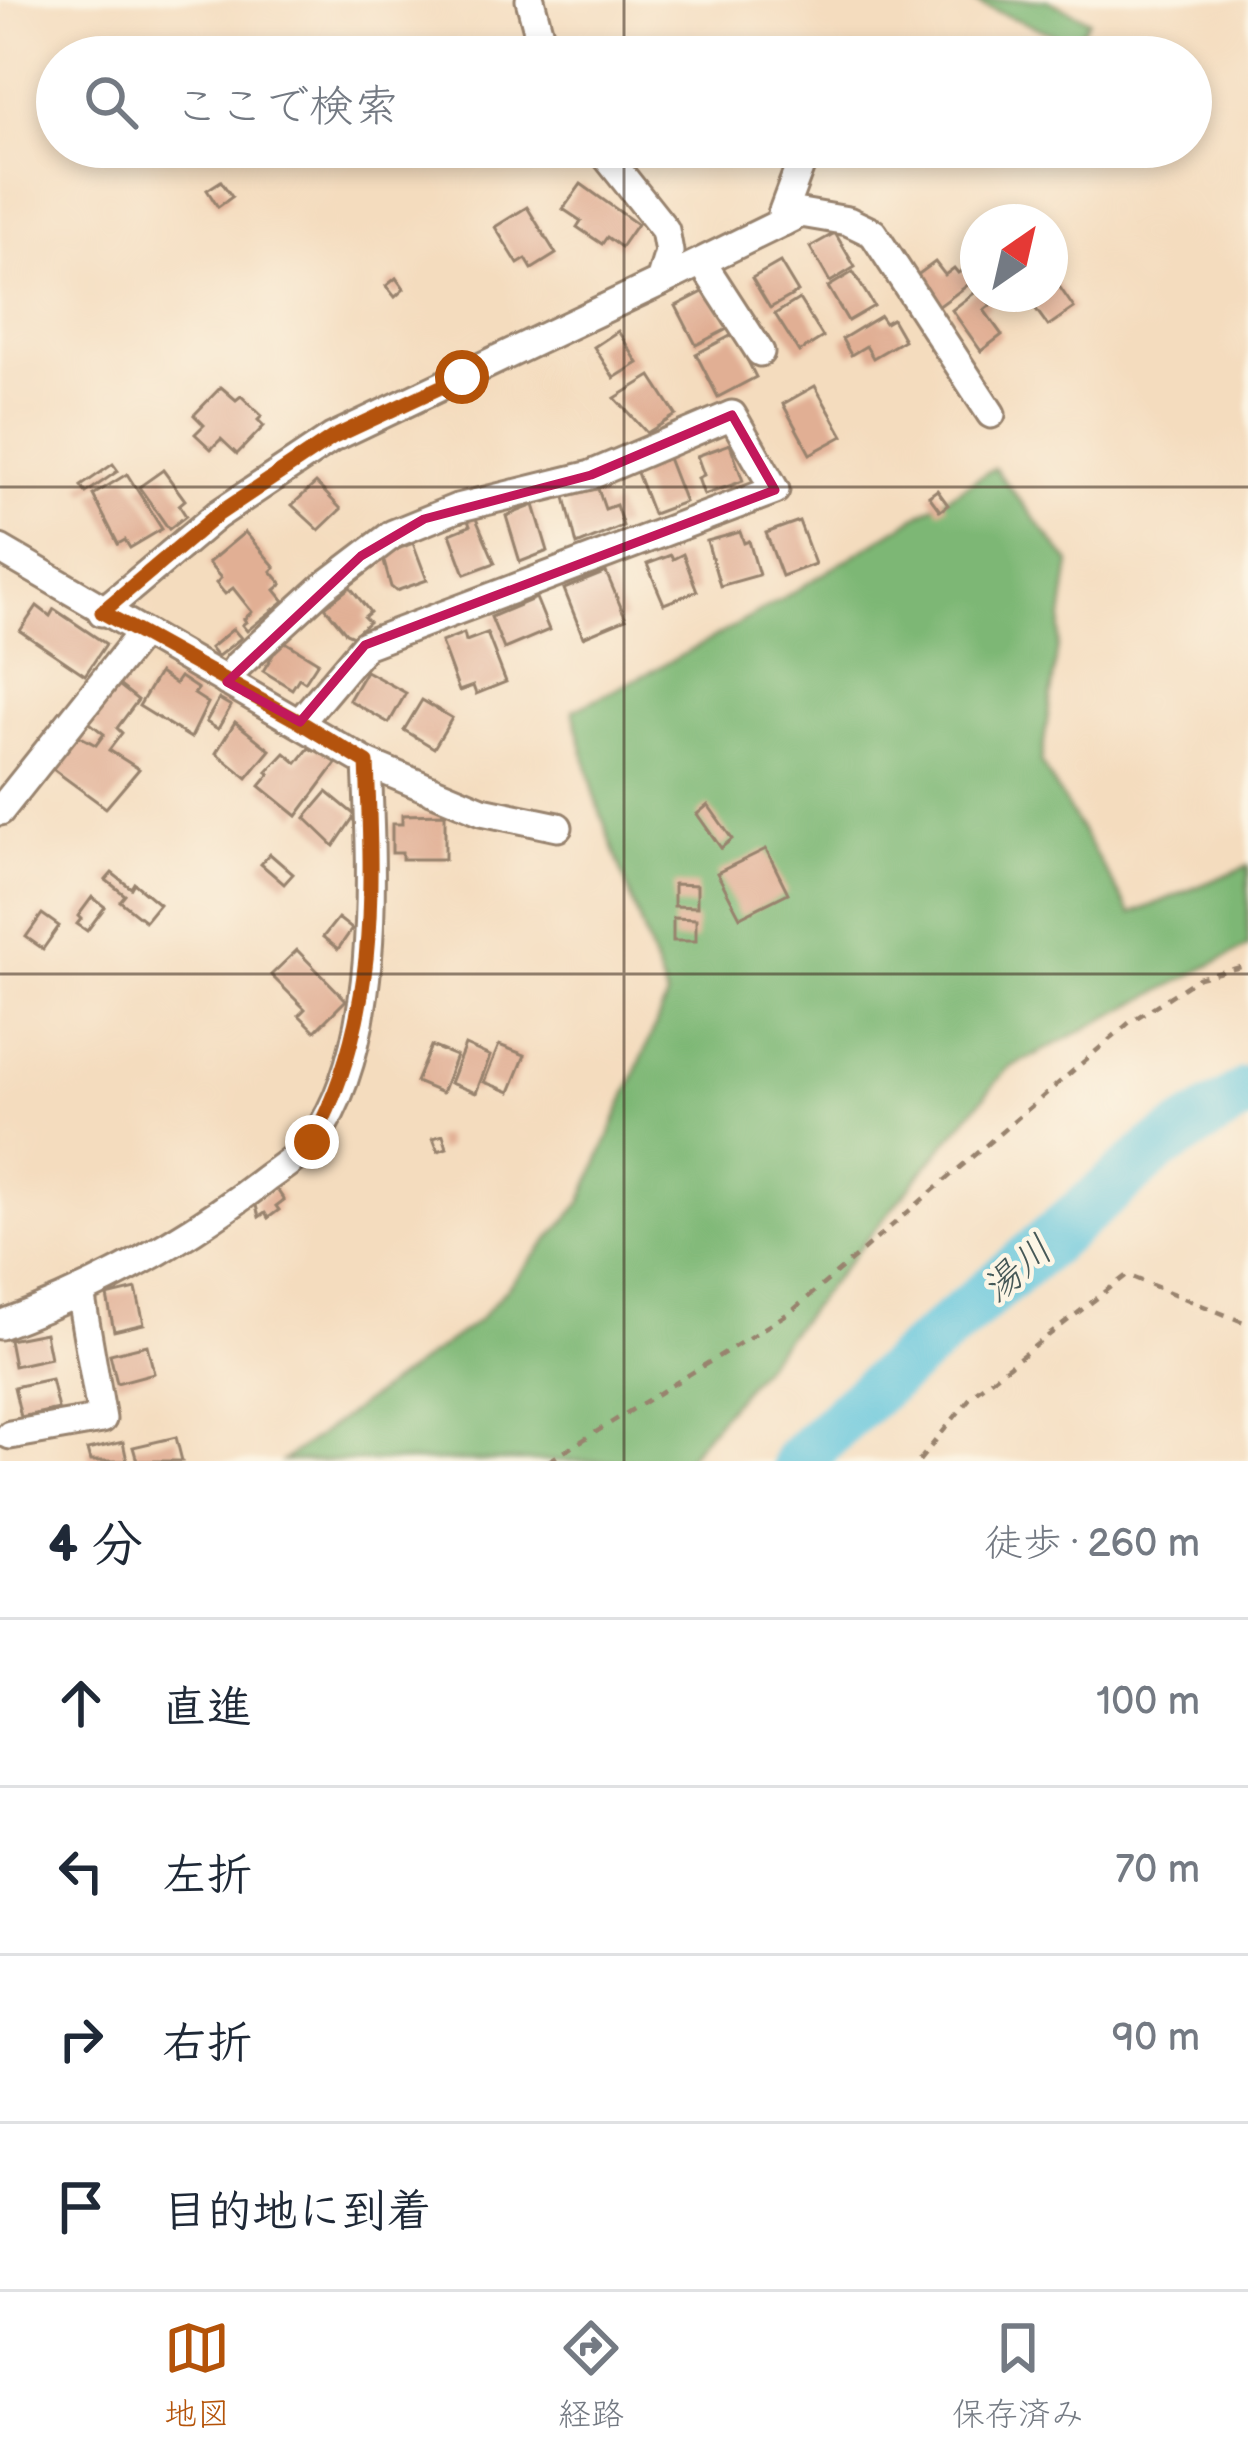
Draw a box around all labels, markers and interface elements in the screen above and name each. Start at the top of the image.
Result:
search box [36,36,1212,168]
icon: search [78,69,144,135]
text: ここで検索 [174,80,399,135]
north arrow [960,204,1068,312]
route start [435,350,489,404]
route end [285,1115,339,1169]
water label: 湯川 [973,1227,1063,1313]
text: 4 分 [48,1515,143,1576]
text: 徒歩 · 260 m [984,1521,1200,1568]
icon: ahead [48,1670,114,1736]
text: 100 m [1096,1679,1200,1726]
text: 直進 [162,1681,252,1736]
icon: left [48,1838,114,1904]
text: 70 m [1115,1847,1200,1894]
text: 左折 [162,1849,252,1904]
icon: right [48,2006,114,2072]
text: 90 m [1112,2015,1200,2062]
text: 右折 [162,2017,252,2072]
icon: arrive [48,2174,114,2240]
text: 目的地に到着 [162,2185,432,2240]
tab: 地図 [164,2315,230,2435]
tab: 経路 [558,2315,624,2435]
tab: 保存済み [952,2315,1084,2435]

